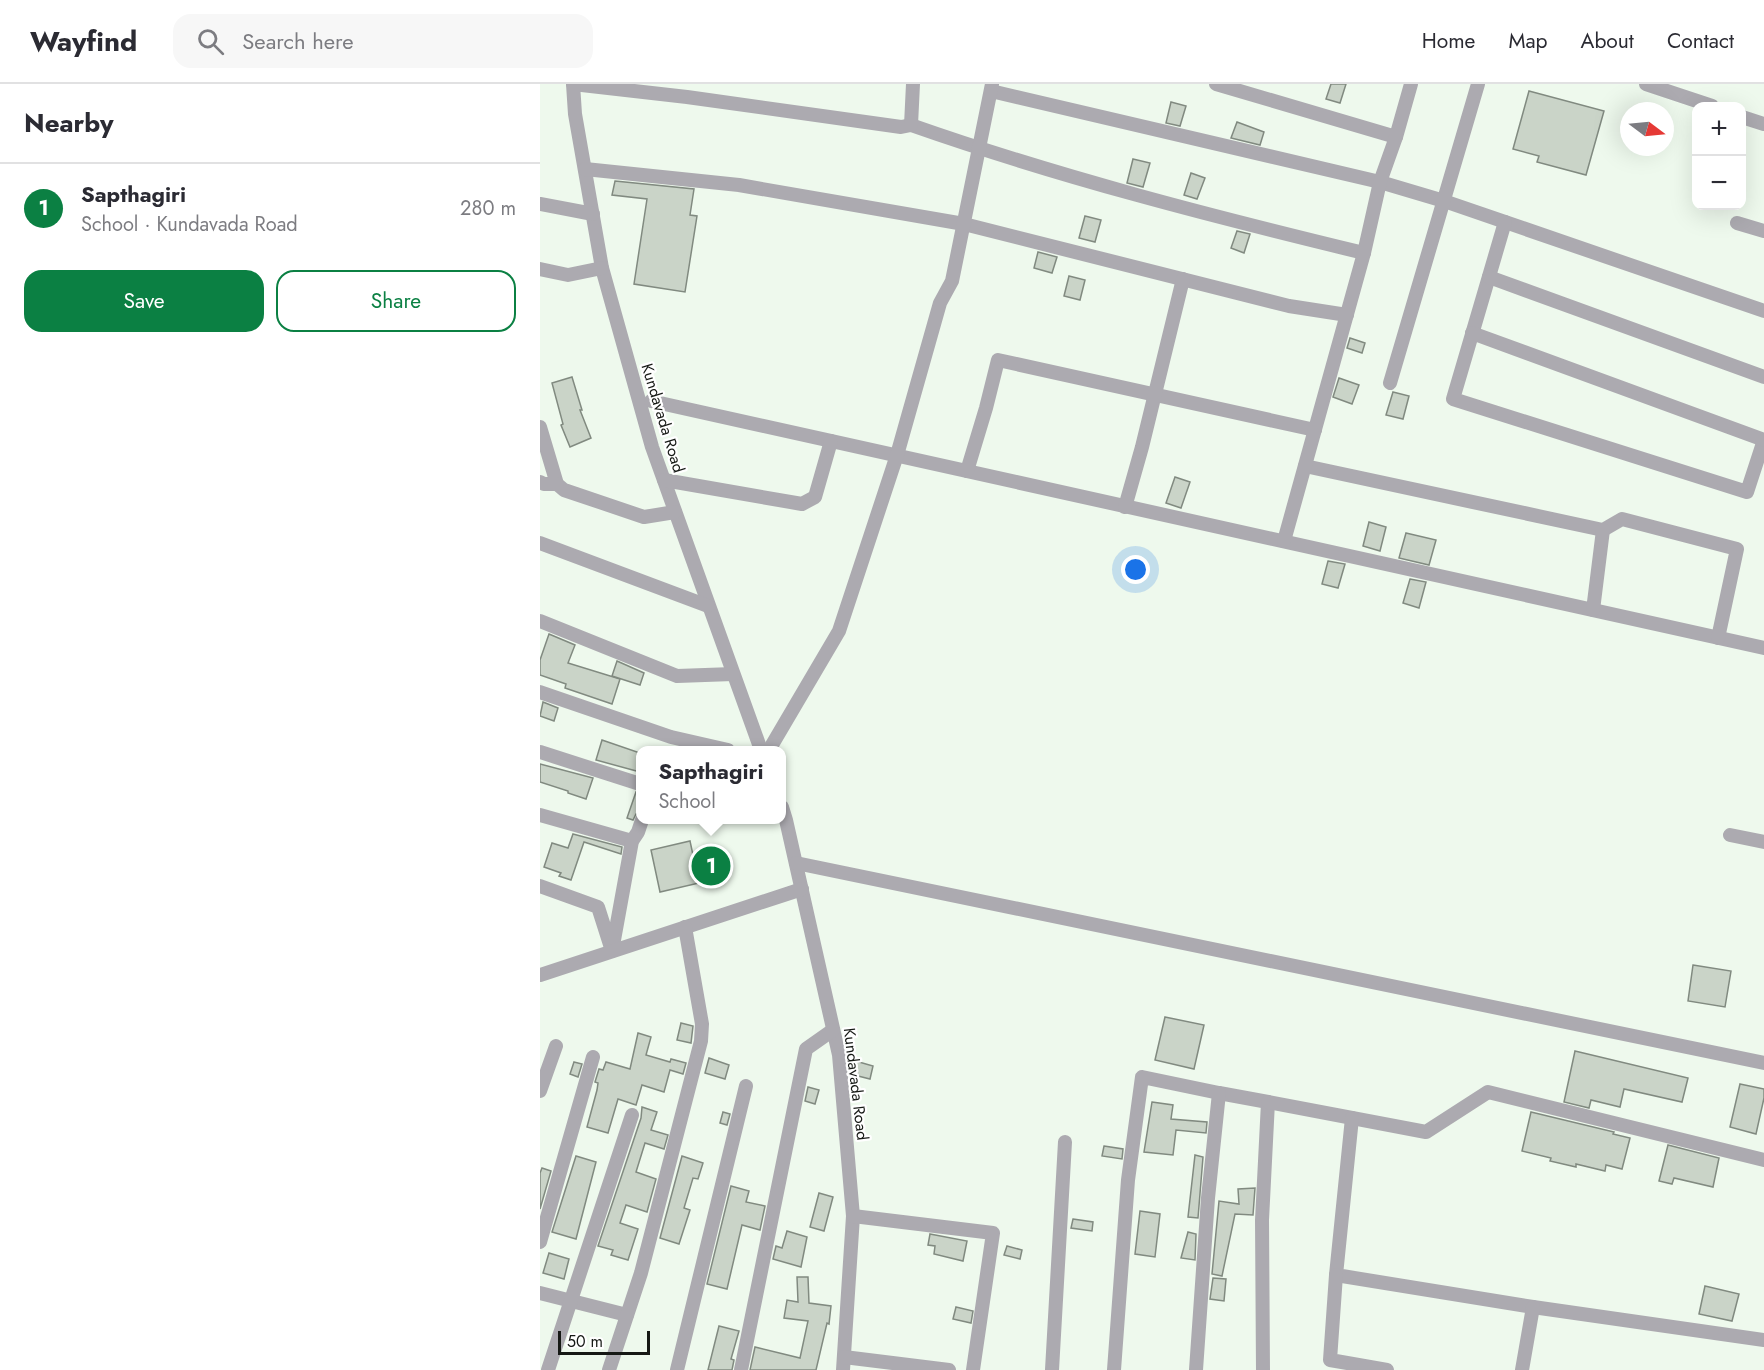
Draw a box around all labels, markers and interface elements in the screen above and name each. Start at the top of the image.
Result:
search box [173,14,593,68]
text: Wayfind [30,21,137,62]
icon: search [194,25,227,58]
text: Search here [242,25,354,57]
text: Home [1422,26,1475,56]
text: Map [1508,26,1548,56]
text: About [1581,26,1634,56]
text: Contact [1667,26,1734,56]
north arrow [1620,102,1674,156]
map controls [1692,102,1746,210]
button: + [1692,102,1746,156]
text: Nearby [24,104,113,142]
button: − [1692,156,1746,210]
text: Sapthagiri [81,178,186,210]
text: 1 [38,194,49,223]
text: 280 m [460,194,516,223]
text: School · Kundavada Road [81,210,298,239]
button: Save [24,270,264,332]
button: Share [276,270,516,332]
street label: Kundavada Road [635,361,691,475]
your location [1121,555,1150,584]
popup [636,746,786,824]
text: Sapthagiri [658,755,764,787]
text: School [658,787,716,816]
pin: 1 [692,844,730,888]
street label: Kundavada Road [838,1027,874,1141]
scale bar [558,1328,650,1356]
text: 50 m [567,1330,603,1353]

